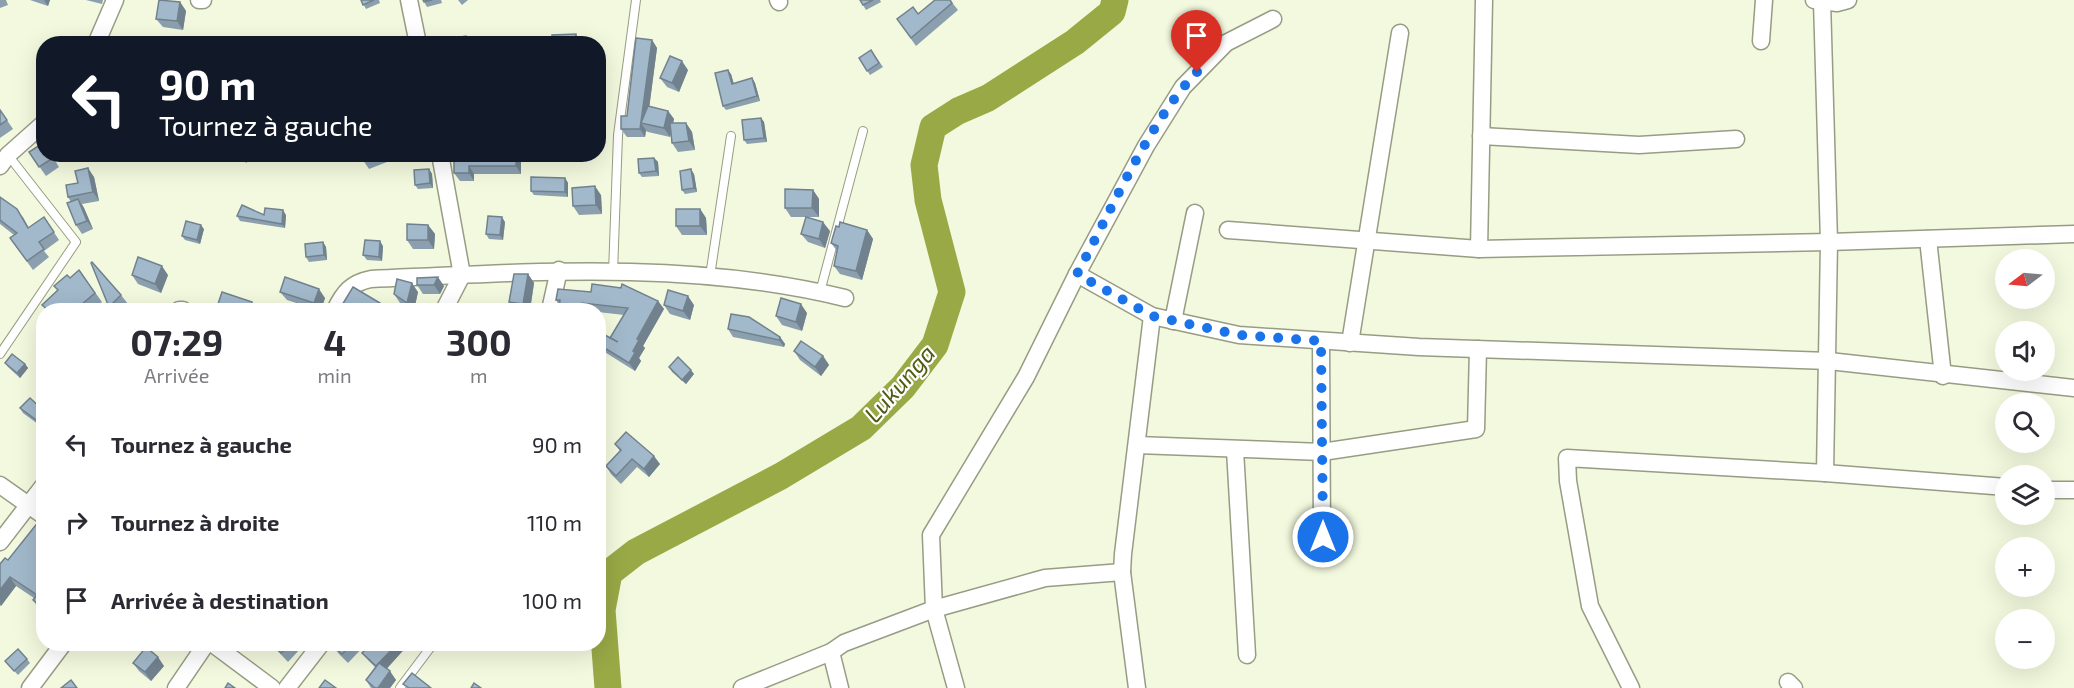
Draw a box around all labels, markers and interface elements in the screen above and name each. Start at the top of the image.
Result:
pin [1171,10,1222,72]
icon: arrive [1180,19,1213,52]
text: 90 m [159,58,256,108]
icon: left [60,60,138,138]
text: Tournez à gauche [159,109,373,141]
north arrow [1995,249,2055,309]
map controls [1995,249,2055,669]
text: 07:29 [130,320,223,363]
text: 4 [323,320,346,363]
text: 300 [446,320,512,363]
button: sound [1995,321,2055,381]
water label: Lukunga [857,338,941,428]
text: Arrivée [144,363,209,387]
text: min [318,363,352,387]
text: m [470,363,488,387]
button: search [1995,393,2055,453]
icon: left [60,428,93,461]
text: Tournez à gauche [111,431,292,457]
text: 90 m [532,431,582,457]
button: layers [1995,465,2055,525]
position arrow [1291,505,1355,569]
icon: right [60,506,93,539]
text: Tournez à droite [111,509,280,535]
text: 110 m [527,509,582,535]
button: + [1995,537,2055,597]
icon: arrive [60,584,93,617]
text: Arrivée à destination [111,587,329,613]
text: 100 m [523,587,582,613]
button: − [1995,609,2055,669]

